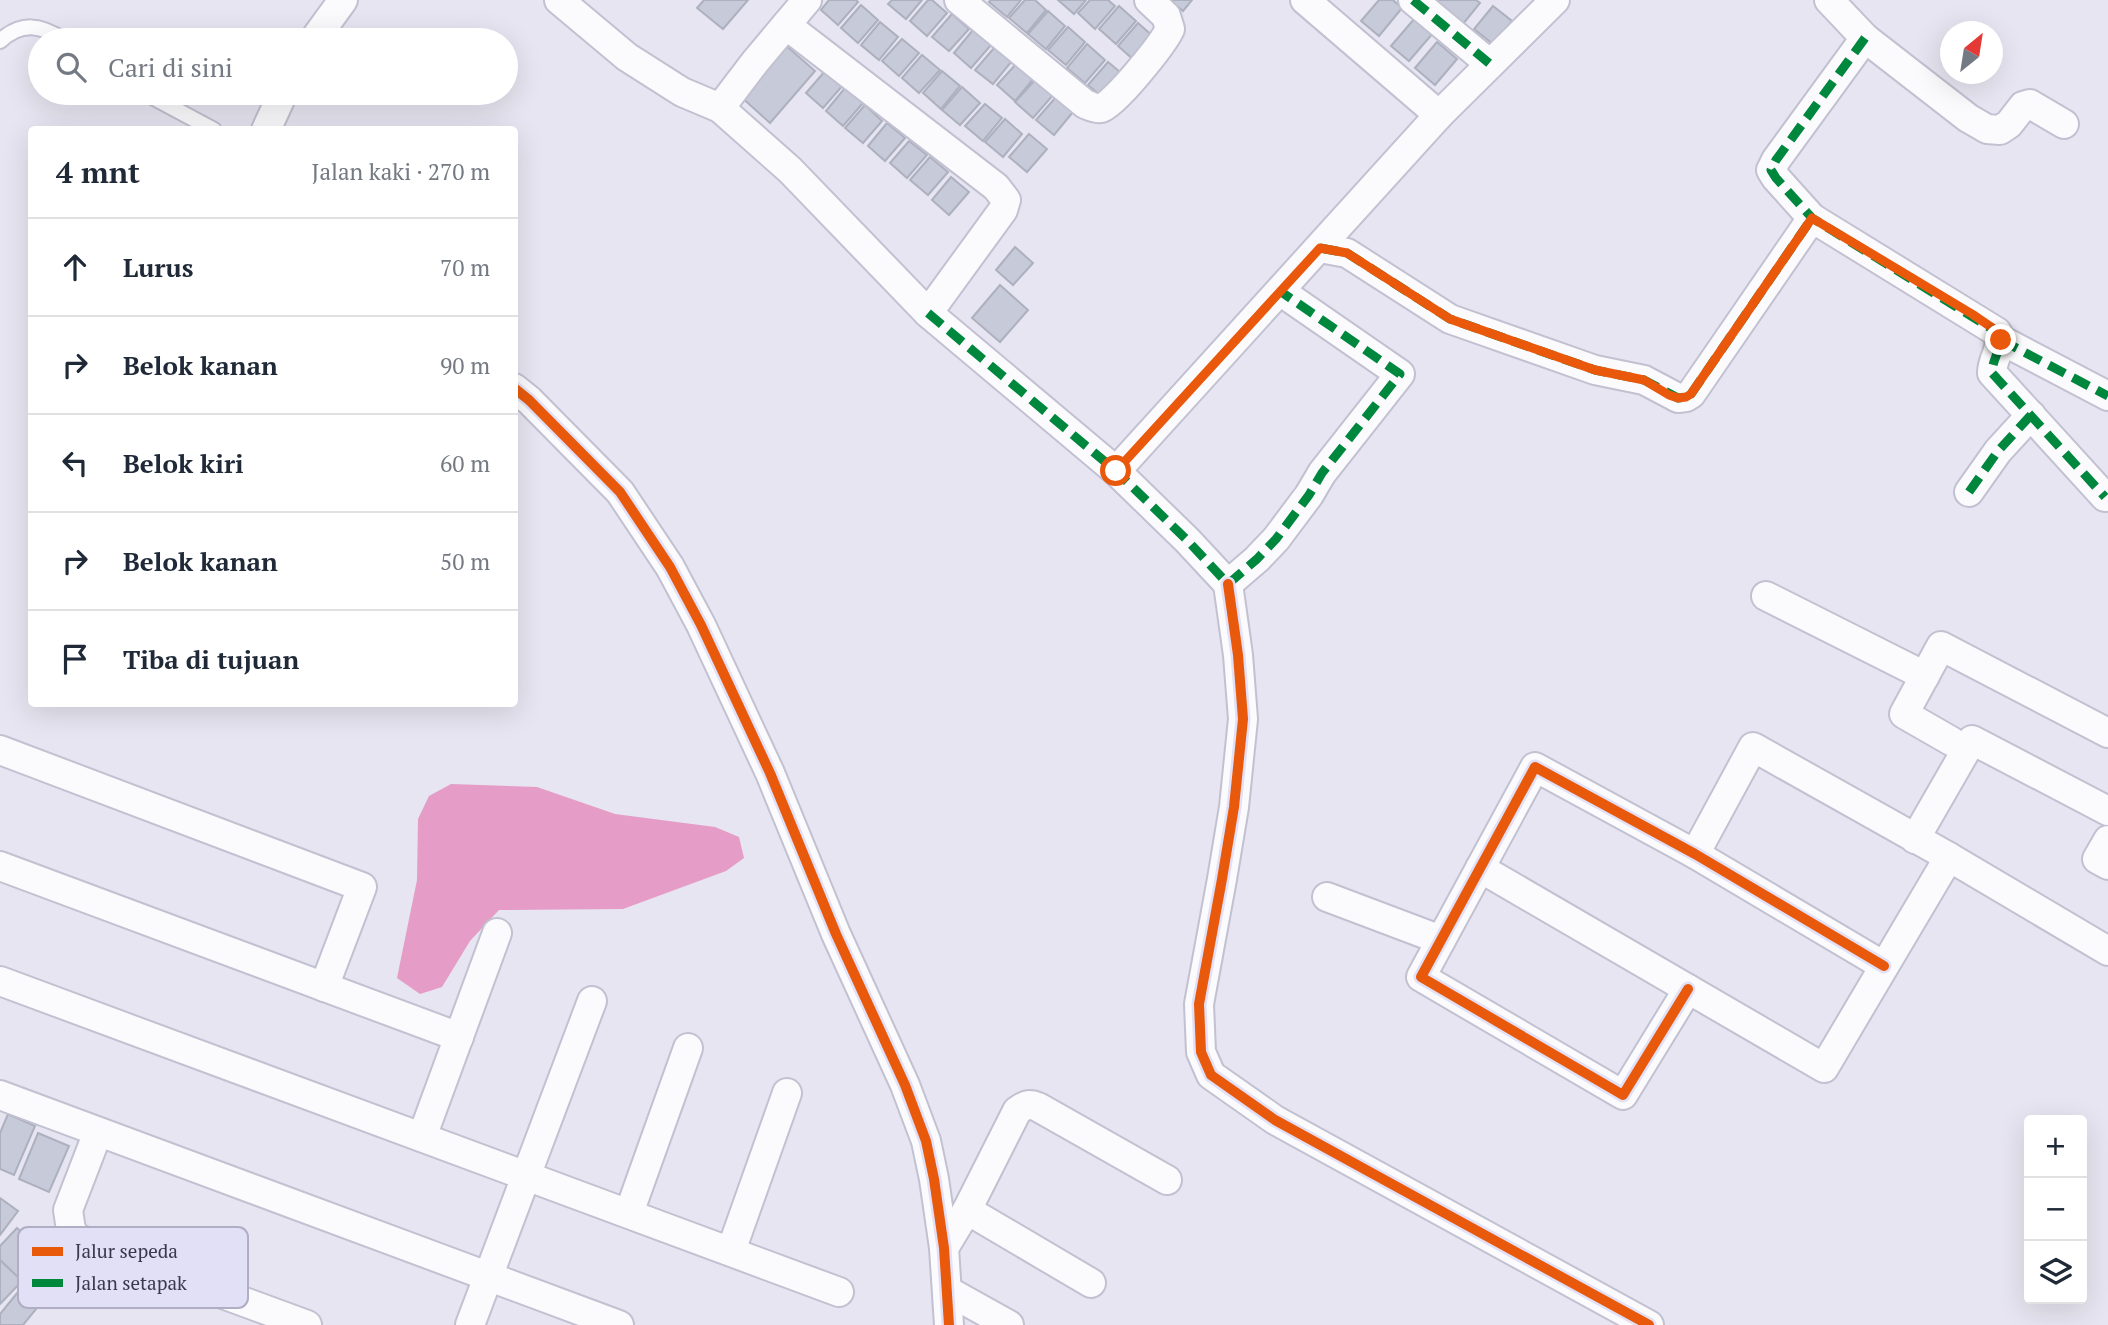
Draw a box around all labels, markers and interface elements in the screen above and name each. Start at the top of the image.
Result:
north arrow [1940,21,2003,84]
search box [28,28,518,105]
icon: search [52,48,90,86]
text: Cari di sini [108,50,233,84]
text: 4 mnt [56,152,140,192]
text: Jalan kaki · 270 m [312,156,490,187]
icon: ahead [56,248,94,286]
text: Lurus [123,250,193,284]
text: 70 m [440,252,490,283]
route end [1985,324,2016,355]
icon: right [56,346,94,384]
text: Belok kanan [123,348,278,382]
text: 90 m [440,350,490,381]
icon: left [56,444,94,482]
text: Belok kiri [123,446,244,480]
text: 60 m [440,448,490,479]
route start [1100,455,1131,486]
icon: right [56,542,94,580]
text: Belok kanan [123,544,278,578]
text: 50 m [440,546,490,577]
icon: arrive [56,640,94,678]
text: Tiba di tujuan [123,642,299,676]
map controls [2024,1115,2087,1304]
button: + [2024,1115,2087,1178]
button: − [2024,1178,2087,1241]
legend [18,1227,248,1308]
text: Jalur sepeda [75,1238,178,1263]
button: layers [2024,1241,2087,1304]
text: Jalan setapak [75,1270,187,1295]

